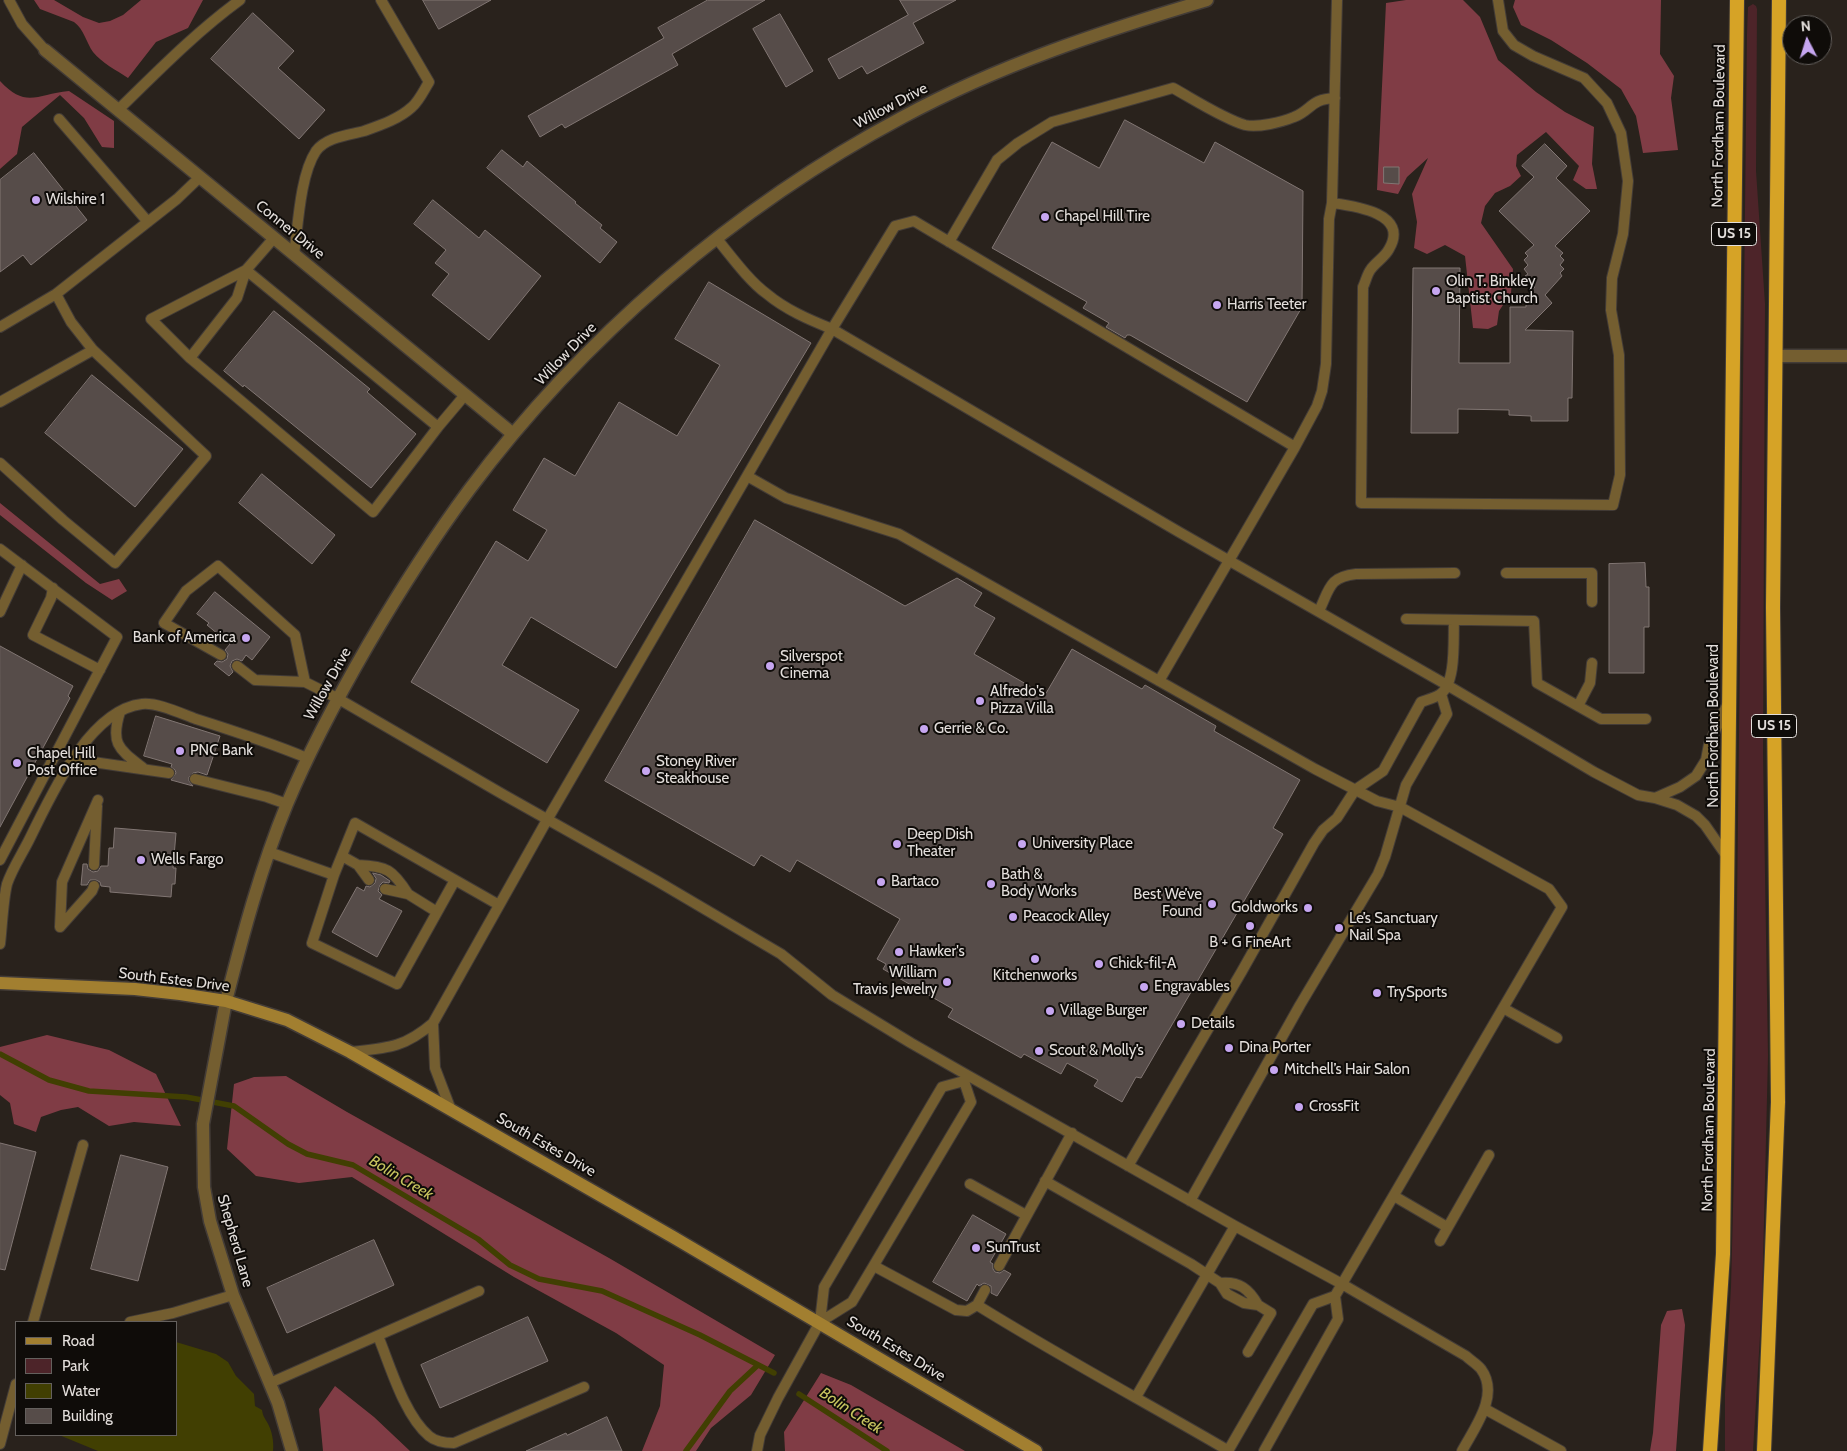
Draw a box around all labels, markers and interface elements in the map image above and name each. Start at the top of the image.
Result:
north arrow [1782,15,1832,65]
text: N [1800,17,1811,35]
street label: North Fordham Boulevard [1709,44,1729,208]
street label: Willow Drive [851,79,931,133]
place label: Wilshire 1 [46,191,105,209]
marker: Wilshire 1 [30,194,42,206]
street label: Conner Drive [252,197,328,263]
place label: Chapel Hill Tire [1055,208,1150,226]
marker: Chapel Hill Tire [1039,211,1051,223]
road number: US 15 [1712,222,1756,245]
place label: Olin T. Binkley Baptist Church [1446,273,1538,308]
marker: Olin T. Binkley Baptist Church [1430,285,1442,297]
place label: Harris Teeter [1227,296,1306,314]
marker: Harris Teeter [1211,299,1223,311]
street label: Willow Drive [532,319,600,389]
place label: Bank of America [133,629,236,647]
marker: Bank of America [240,632,252,644]
street label: Willow Drive [301,644,355,724]
street label: North Fordham Boulevard [1705,644,1723,808]
place label: Silverspot Cinema [780,648,843,683]
marker: Silverspot Cinema [764,660,776,672]
place label: Alfredo's Pizza Villa [990,683,1054,718]
marker: Alfredo's Pizza Villa [974,695,986,707]
road number: US 15 [1752,714,1796,738]
place label: Gerrie & Co. [934,720,1008,738]
marker: Gerrie & Co. [918,723,930,735]
place label: PNC Bank [190,742,253,760]
place label: Chapel Hill Post Office [27,745,97,780]
marker: PNC Bank [174,745,186,757]
place label: Stoney River Steakhouse [656,753,737,788]
marker: Chapel Hill Post Office [11,757,23,769]
marker: Stoney River Steakhouse [640,765,652,777]
place label: Deep Dish Theater [907,826,973,861]
place label: University Place [1032,835,1133,853]
marker: Deep Dish Theater [891,838,903,850]
marker: University Place [1016,838,1028,850]
place label: Wells Fargo [151,851,224,869]
marker: Wells Fargo [135,854,147,866]
place label: Bath & Body Works [1001,866,1077,901]
place label: Bartaco [891,873,939,891]
marker: Bartaco [875,876,887,888]
marker: Bath & Body Works [985,878,997,890]
place label: Best We’ve Found [1133,886,1202,921]
marker: Best We’ve Found [1206,898,1218,910]
place label: Goldworks [1231,899,1298,917]
marker: Goldworks [1302,902,1314,914]
place label: Peacock Alley [1023,908,1109,926]
place label: Le’s Sanctuary Nail Spa [1349,910,1438,945]
marker: Peacock Alley [1007,911,1019,923]
marker: B + G FineArt [1244,920,1256,932]
marker: Le’s Sanctuary Nail Spa [1333,922,1345,934]
place label: B + G FineArt [1209,934,1291,952]
place label: Hawker's [909,943,965,961]
marker: Hawker's [893,946,905,958]
marker: Kitchenworks [1029,953,1041,965]
place label: Chick-fil-A [1109,955,1176,973]
marker: Chick-fil-A [1093,958,1105,970]
street label: South Estes Drive [117,964,231,996]
place label: William Travis Jewelry [853,964,937,999]
place label: Kitchenworks [993,967,1077,985]
marker: William Travis Jewelry [941,976,953,988]
place label: Engravables [1154,978,1230,996]
marker: Engravables [1138,981,1150,993]
place label: TrySports [1387,984,1447,1002]
marker: TrySports [1371,987,1383,999]
place label: Village Burger [1060,1002,1147,1020]
marker: Village Burger [1044,1005,1056,1017]
place label: Details [1191,1015,1235,1033]
marker: Details [1175,1018,1187,1030]
place label: Dina Porter [1239,1039,1311,1057]
place label: Scout & Molly’s [1049,1042,1144,1060]
marker: Dina Porter [1223,1042,1235,1054]
marker: Scout & Molly’s [1033,1045,1045,1057]
street label: North Fordham Boulevard [1699,1048,1719,1212]
place label: Mitchell’s Hair Salon [1284,1061,1410,1079]
marker: Mitchell’s Hair Salon [1268,1064,1280,1076]
place label: CrossFit [1309,1098,1359,1116]
marker: CrossFit [1293,1101,1305,1113]
street label: South Estes Drive [493,1109,599,1181]
water label: Bolin Creek [366,1151,436,1205]
street label: Shepherd Lane [213,1193,257,1289]
place label: SunTrust [986,1239,1040,1257]
marker: SunTrust [970,1242,982,1254]
street label: South Estes Drive [843,1313,949,1385]
legend [15,1321,178,1436]
text: Road [62,1332,95,1350]
text: Park [62,1357,89,1375]
text: Water [62,1382,100,1400]
water label: Bolin Creek [816,1384,886,1438]
text: Building [62,1407,113,1425]

